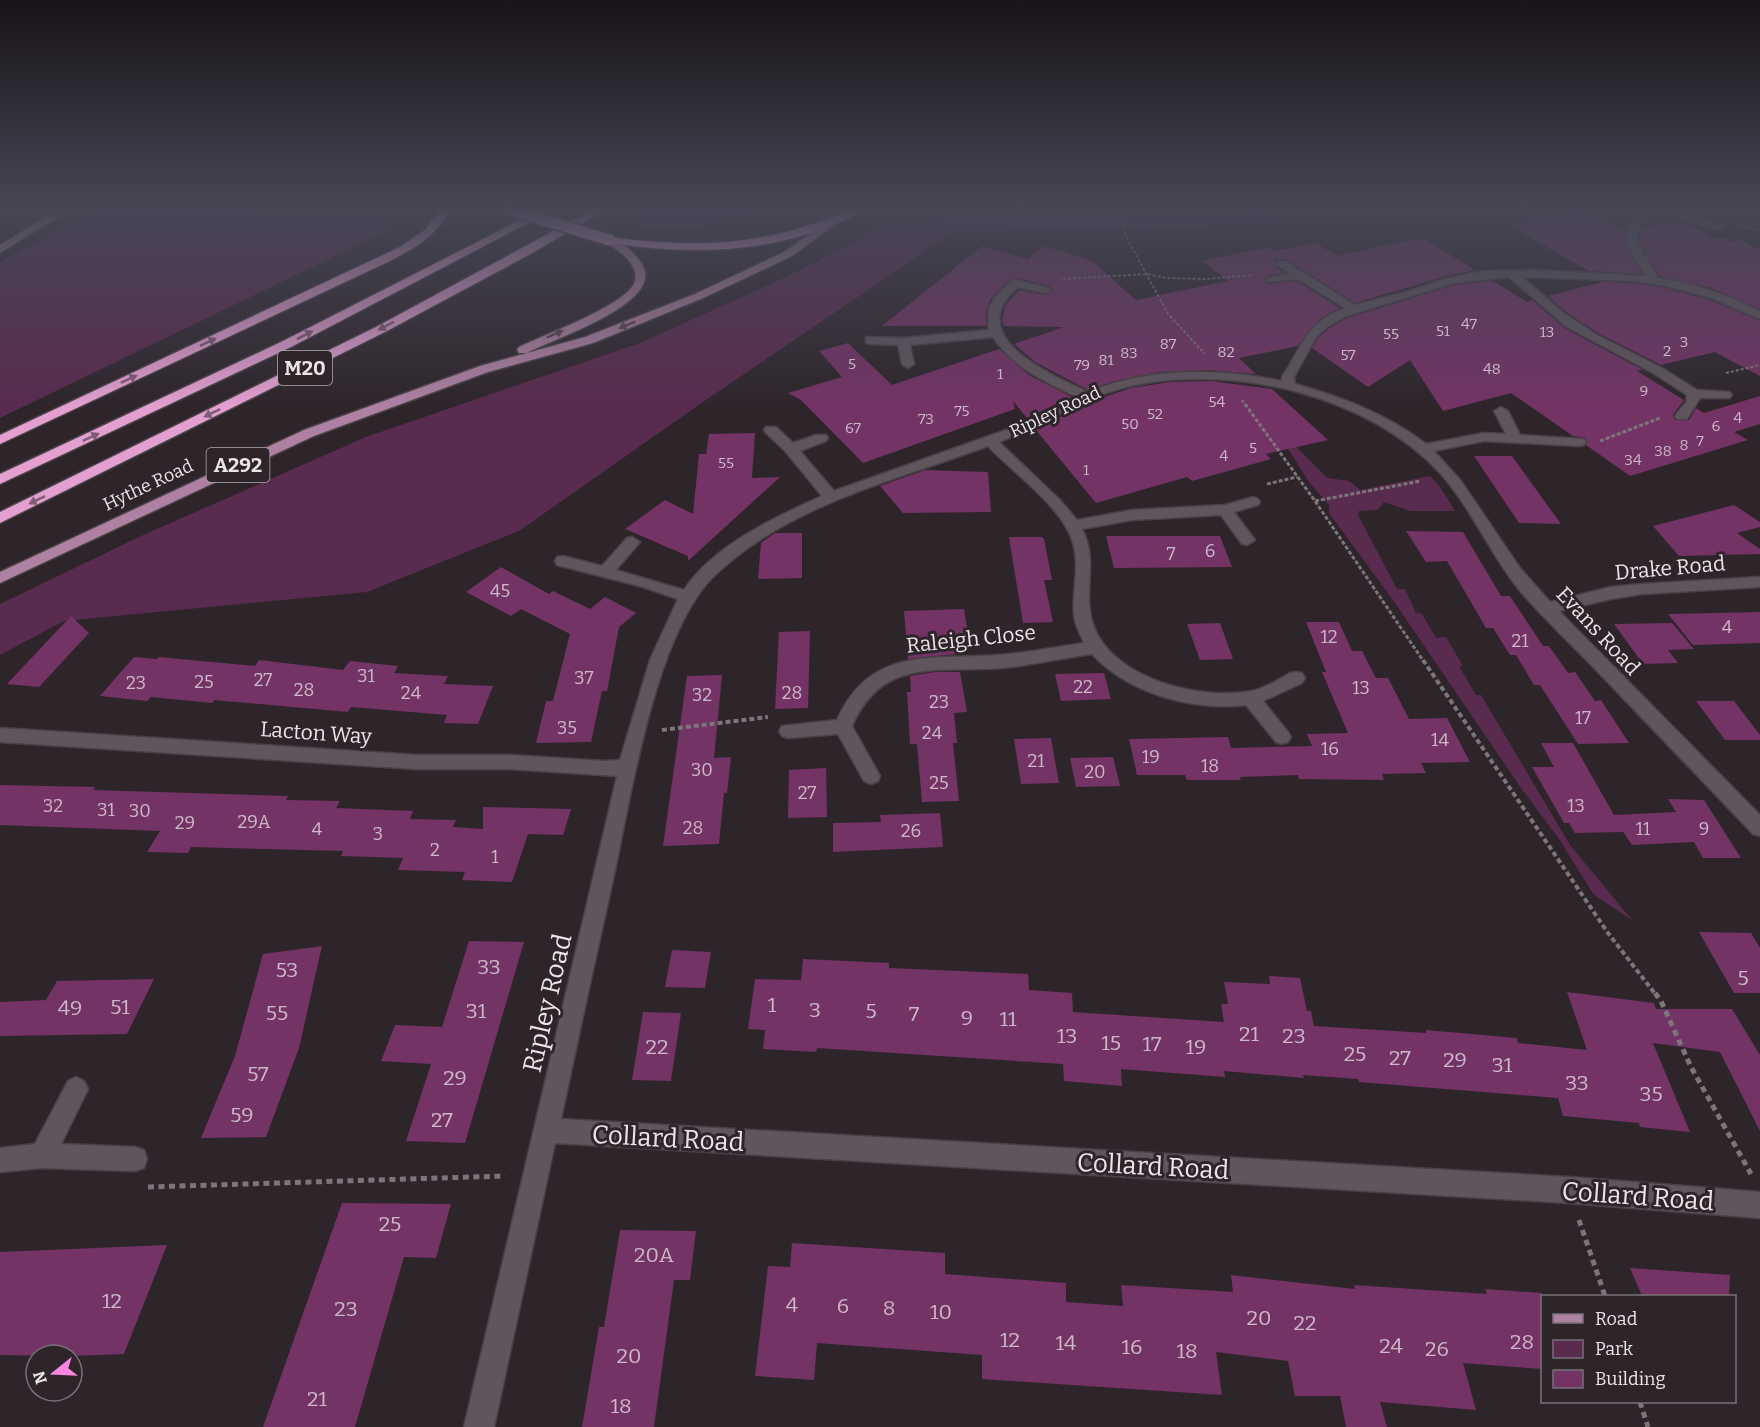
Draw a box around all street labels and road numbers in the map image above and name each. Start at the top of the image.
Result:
road number: M20 [278,351,332,385]
street label: Ripley Road [1006,381,1104,443]
road number: A292 [206,448,270,482]
street label: Hythe Road [99,454,197,515]
street label: Drake Road [1614,550,1726,586]
street label: Evans Road [1550,581,1646,681]
street label: Raleigh Close [905,619,1037,659]
street label: Lacton Way [259,716,374,750]
street label: Ripley Road [516,931,578,1075]
street label: Collard Road [591,1119,745,1158]
street label: Collard Road [1076,1147,1230,1186]
street label: Collard Road [1561,1176,1715,1217]

